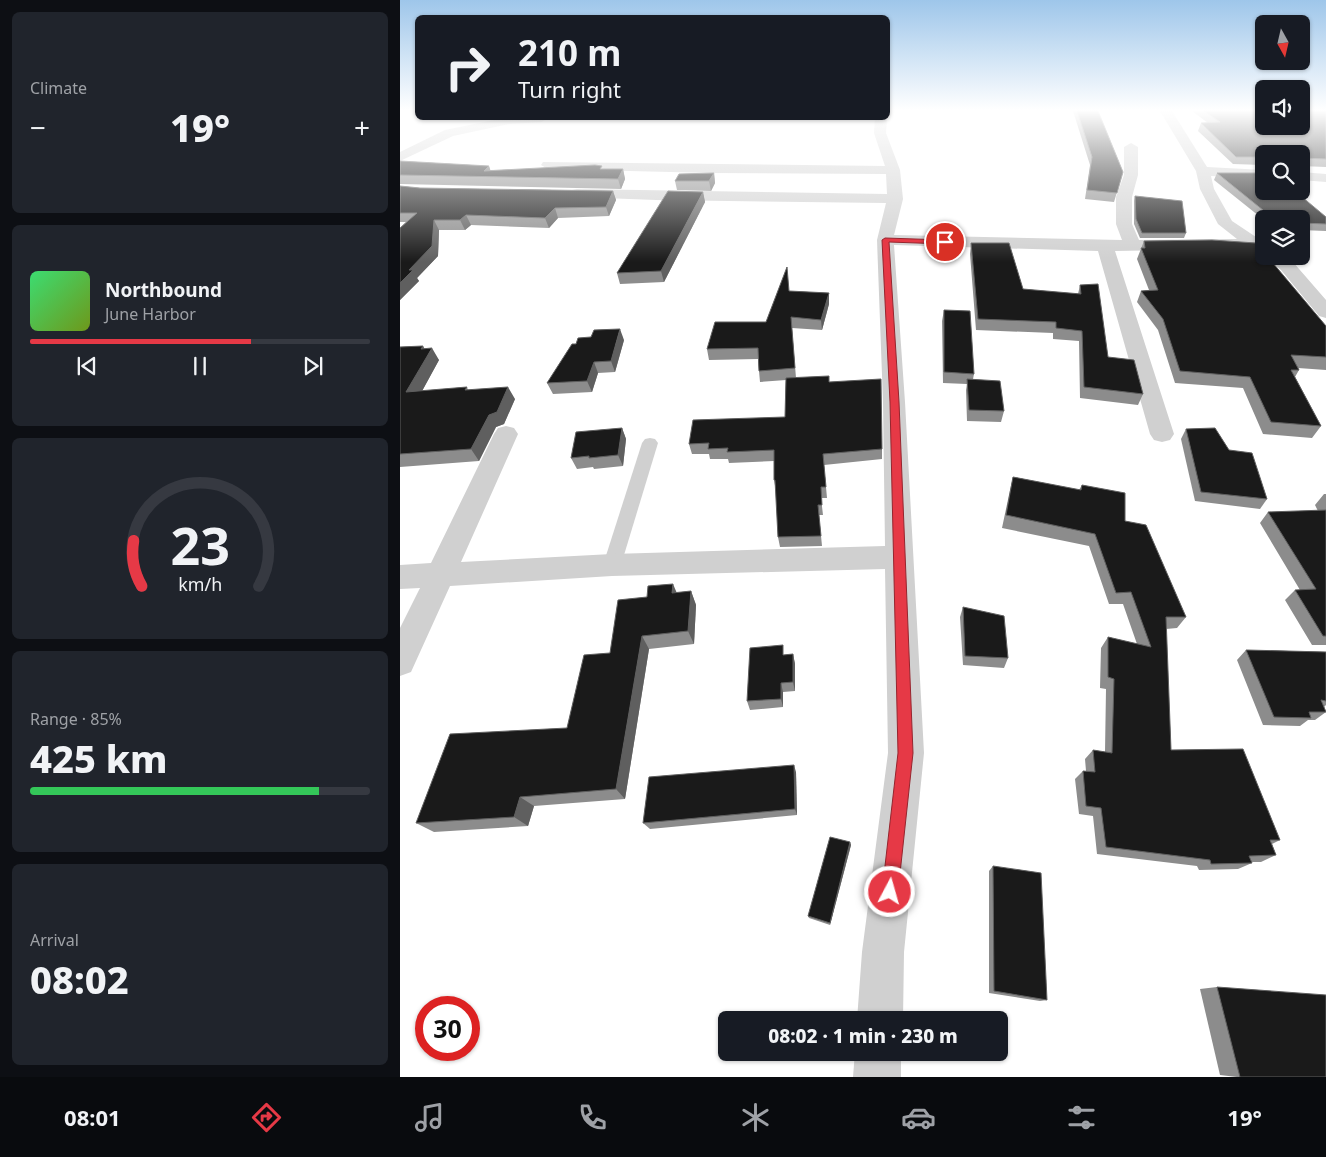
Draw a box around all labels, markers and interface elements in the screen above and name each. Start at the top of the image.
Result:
north arrow [1255,15,1310,70]
map controls [1255,15,1310,265]
text: 210 m [518,29,621,76]
icon: right [435,35,500,100]
text: Turn right [518,74,621,104]
text: Climate [30,77,87,99]
button: sound [1255,80,1310,135]
text: 19° [170,101,230,153]
text: − [30,108,46,146]
text: + [354,108,370,146]
button: search [1255,145,1310,200]
button: layers [1255,210,1310,265]
pin [924,221,966,263]
icon: arrive [931,228,959,256]
text: Northbound [105,277,222,303]
text: June Harbor [105,303,196,325]
icon: previous [73,352,101,380]
icon: pause [186,352,214,380]
icon: next [299,352,327,380]
text: 23 [170,509,230,580]
text: km/h [178,572,222,596]
text: Range · 85% [30,708,122,730]
text: 425 km [30,732,168,784]
position arrow [863,865,915,917]
text: Arrival [30,929,79,951]
text: 08:02 [30,953,129,1005]
speed limit sign: 30 [415,996,480,1061]
text: 08:02 · 1 min · 230 m [768,1023,958,1049]
icon: directions [249,1100,284,1135]
icon: music [412,1100,447,1135]
icon: phone [575,1100,610,1135]
icon: climate [738,1100,773,1135]
icon: car [901,1100,936,1135]
icon: filters [1064,1100,1099,1135]
text: 08:01 [64,1102,121,1132]
text: 19° [1227,1102,1262,1132]

